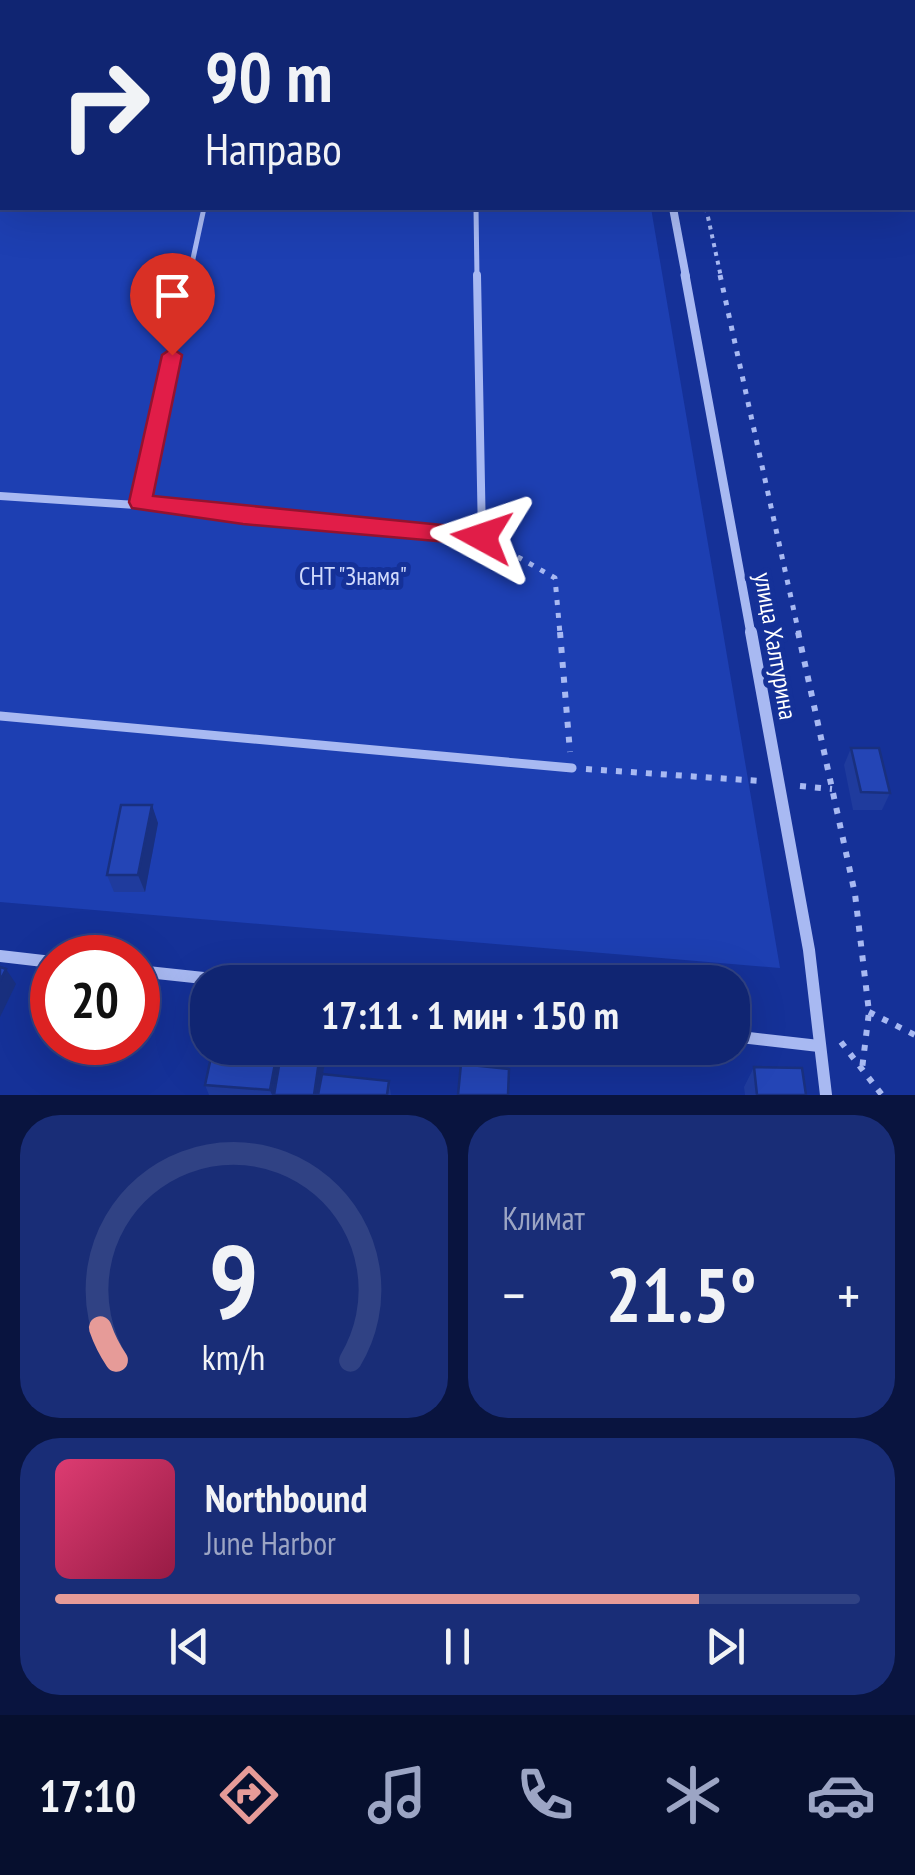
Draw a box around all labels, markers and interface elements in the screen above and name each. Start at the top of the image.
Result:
text: 90 m [205,31,333,121]
icon: right [40,40,170,170]
text: Направо [205,119,342,177]
pin [130,253,215,356]
icon: arrive [145,268,200,323]
position arrow [430,485,534,589]
park label: СНТ "Знамя" [299,560,407,592]
street label: улица Халтурина [747,570,805,722]
speed limit sign: 20 [30,935,160,1065]
text: 17:11 · 1 мин · 150 m [321,990,619,1039]
text: Климат [503,1197,585,1239]
text: 9 [209,1212,259,1347]
text: 21.5° [606,1246,757,1343]
text: − [503,1259,525,1330]
text: + [837,1259,860,1330]
text: km/h [202,1334,265,1380]
text: Northbound [205,1473,367,1522]
text: June Harbor [205,1522,336,1564]
icon: previous [162,1619,217,1674]
icon: pause [430,1619,485,1674]
icon: next [698,1619,753,1674]
icon: directions [214,1760,284,1830]
icon: music [362,1760,432,1830]
icon: phone [510,1760,580,1830]
icon: climate [658,1760,728,1830]
icon: car [806,1760,876,1830]
text: 17:10 [39,1766,136,1824]

